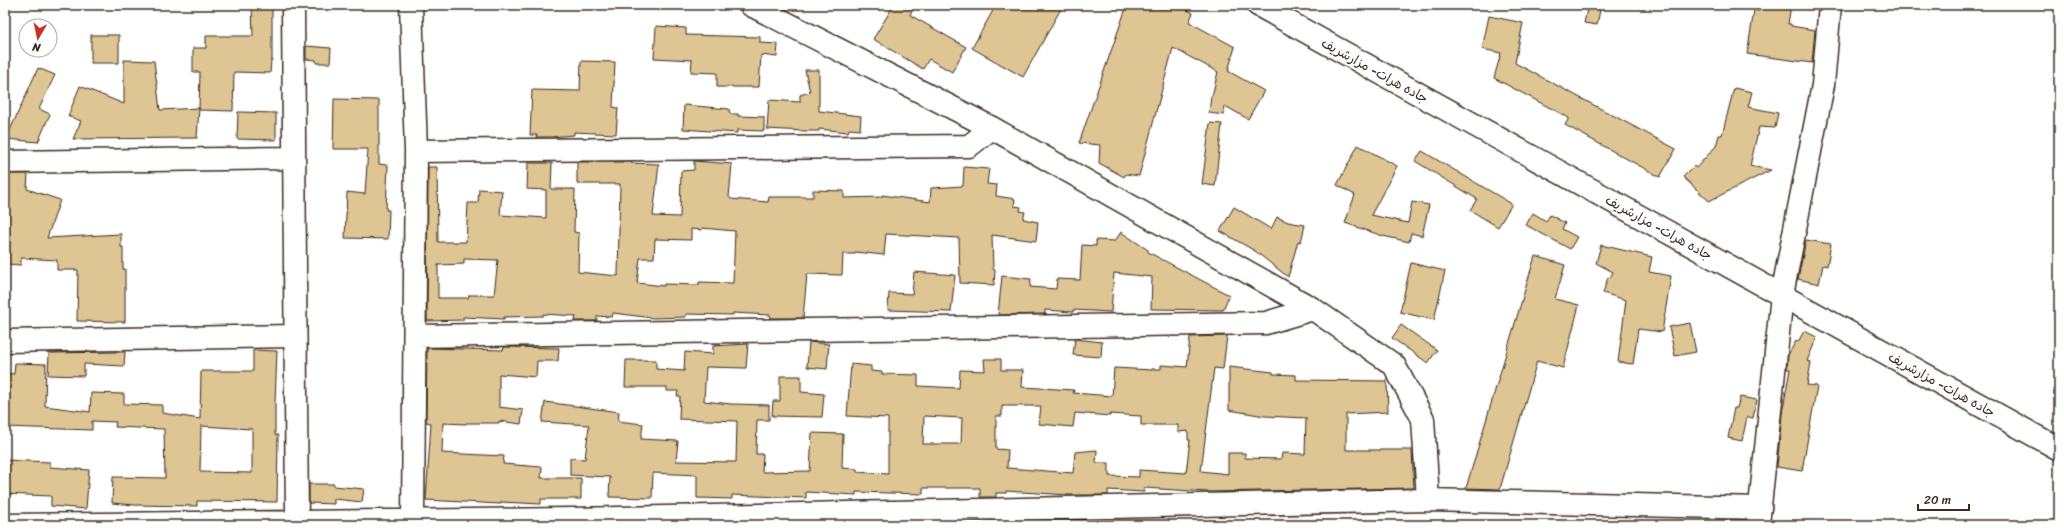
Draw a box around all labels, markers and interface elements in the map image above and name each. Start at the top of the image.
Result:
north arrow [18,18,58,58]
street label: جاده هرات- مزارشریف [1317,31,1433,110]
text: N [31,37,43,58]
street label: جاده هرات- مزارشریف [1601,188,1717,267]
street label: جاده هرات- مزارشریف [1884,345,2000,424]
scale bar [1918,486,1969,512]
text: 20 m [1924,489,1951,511]

